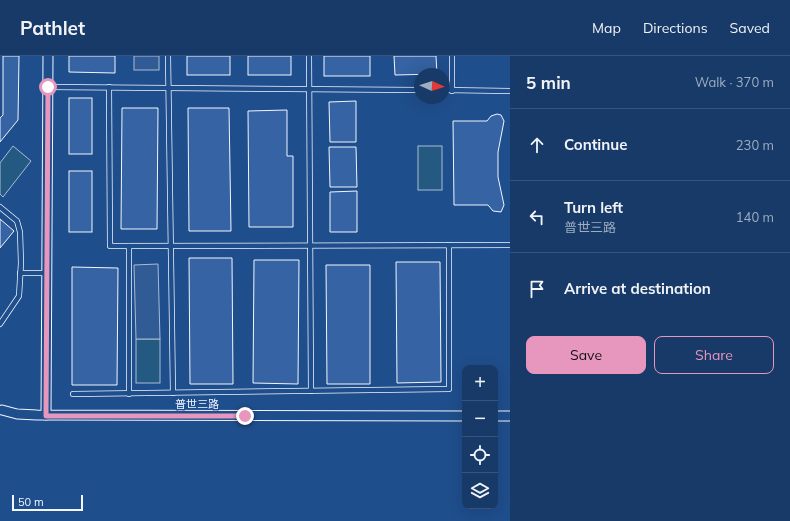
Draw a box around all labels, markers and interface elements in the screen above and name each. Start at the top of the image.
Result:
text: Pathlet [20,16,85,40]
text: Map [592,19,621,37]
text: Directions [643,19,708,37]
text: Saved [730,19,770,37]
north arrow [414,68,450,104]
text: 5 min [526,72,571,93]
text: Walk · 370 m [695,74,774,90]
route start [39,78,57,96]
icon: ahead [526,134,548,156]
text: Continue [564,135,627,154]
text: 230 m [736,137,774,153]
text: Turn left [564,198,623,217]
icon: left [526,206,548,228]
text: 140 m [736,209,774,225]
text: 普世三路 [564,219,616,235]
icon: arrive [526,278,548,300]
text: Arrive at destination [564,279,711,298]
button: Save [526,336,646,374]
button: Share [654,336,774,374]
map controls [462,365,498,509]
button: + [462,365,498,401]
street label: 普世三路 [175,397,219,411]
button: − [462,401,498,437]
route end [236,407,254,425]
button: locate [462,437,498,473]
button: layers [462,473,498,509]
scale bar [12,493,83,512]
text: 50 m [18,495,44,509]

